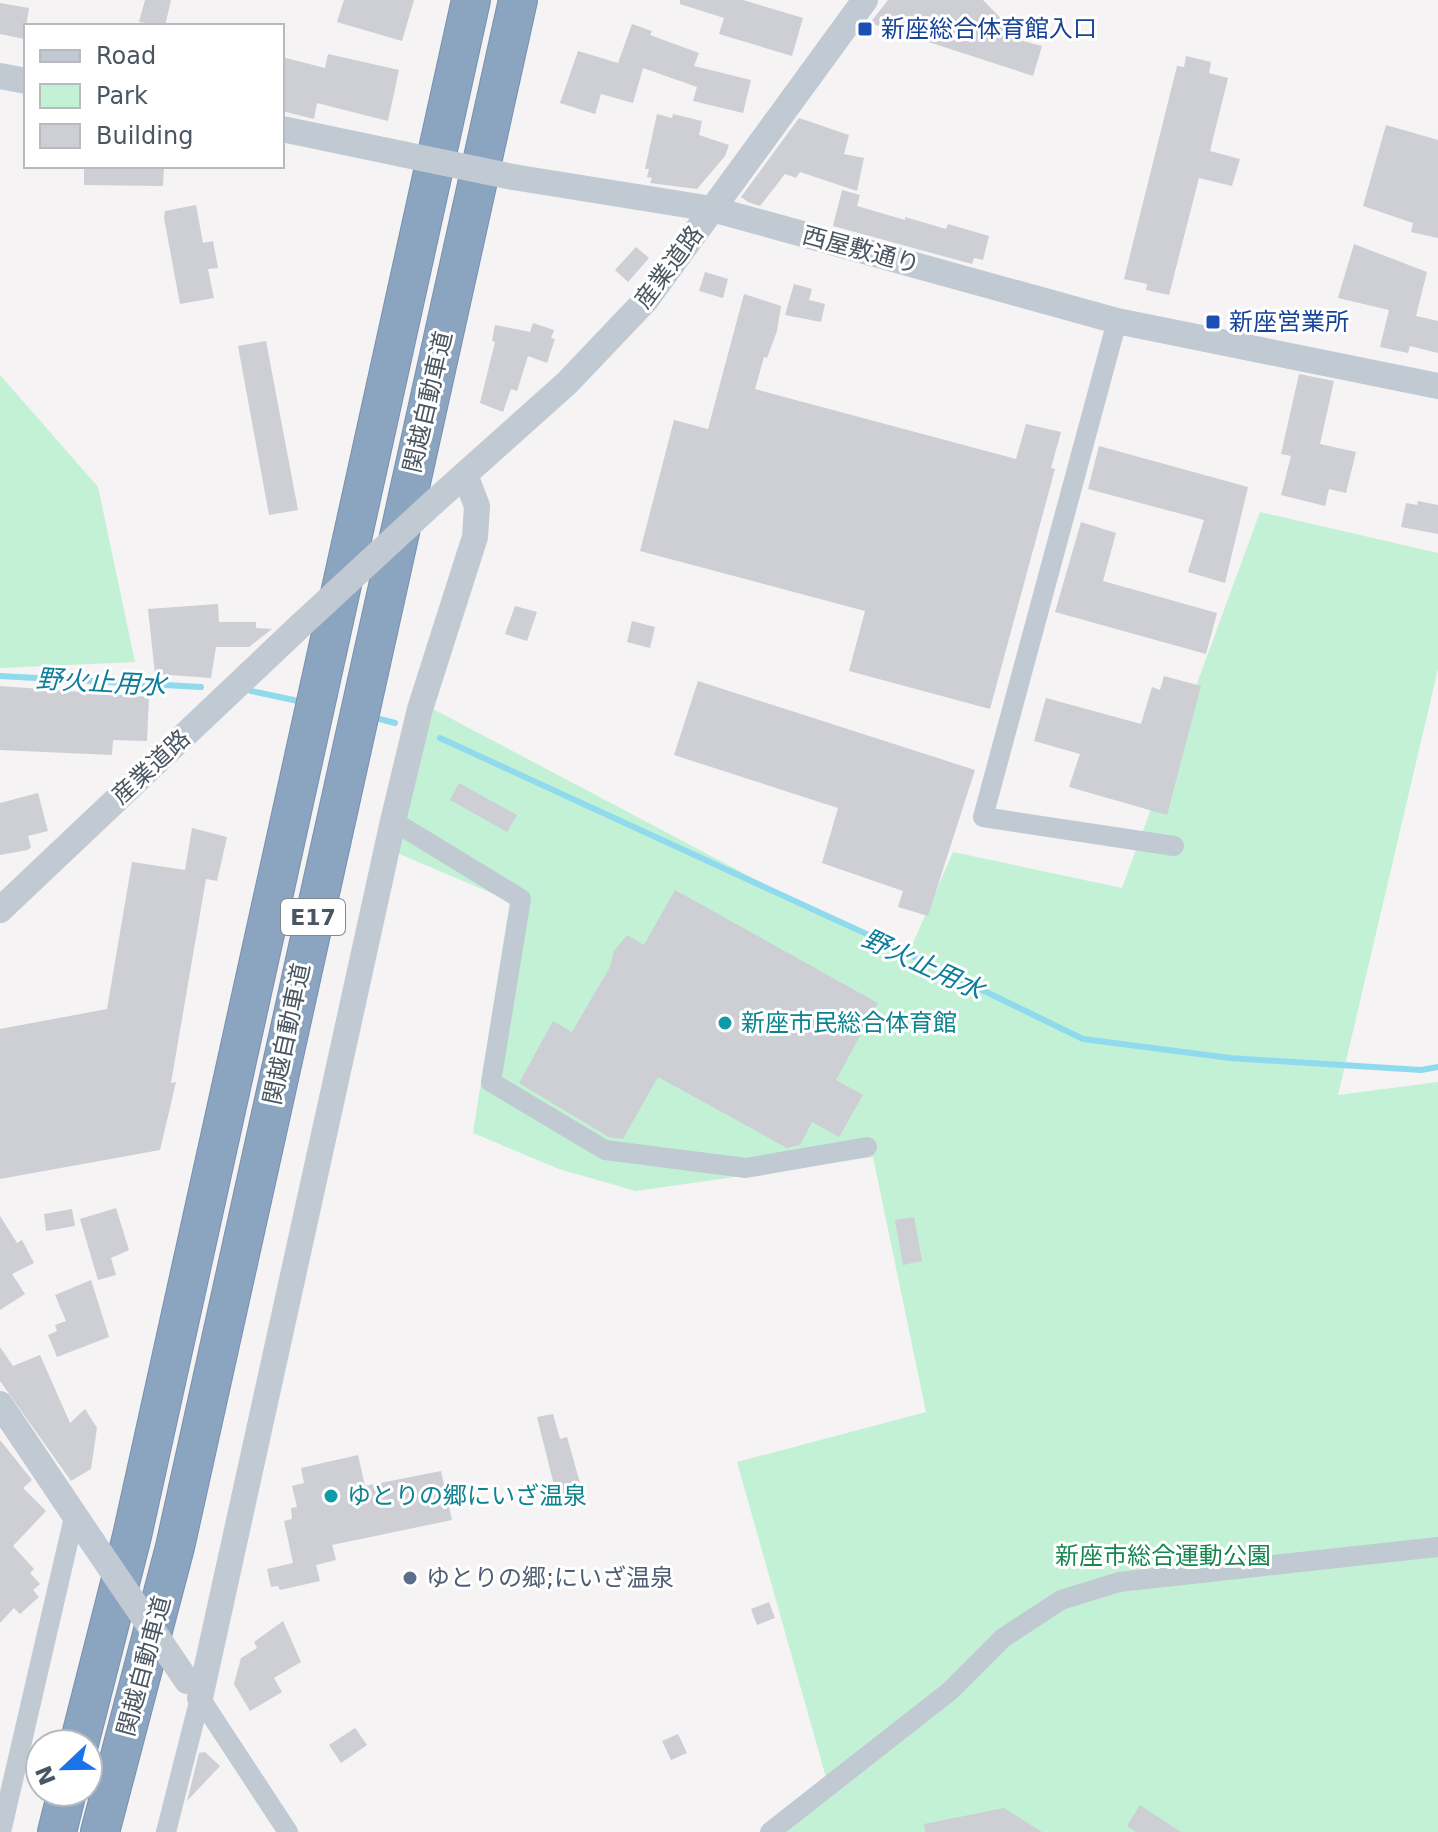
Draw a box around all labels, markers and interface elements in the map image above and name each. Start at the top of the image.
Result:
place label: 新座総合体育館入口 [881,15,1097,43]
marker: 新座総合体育館入口 [856,20,874,38]
legend [24,24,284,168]
text: Road [96,42,156,70]
text: Park [96,82,148,110]
text: Building [96,122,193,150]
street label: 産業道路 [629,220,709,314]
street label: 西屋敷通り [799,221,923,279]
place label: 新座営業所 [1229,308,1349,336]
marker: 新座営業所 [1204,313,1222,331]
street label: 関越自動車道 [398,329,458,475]
water label: 野火止用水 [35,664,170,701]
street label: 産業道路 [106,724,196,810]
road number: E17 [281,899,345,935]
water label: 野火止用水 [858,923,991,1006]
street label: 関越自動車道 [258,961,316,1107]
place label: 新座市民総合体育館 [741,1009,957,1037]
marker: 新座市民総合体育館 [716,1014,734,1032]
place label: ゆとりの郷にいざ温泉 [347,1482,587,1510]
marker: ゆとりの郷にいざ温泉 [322,1487,340,1505]
park label: 新座市総合運動公園 [1055,1542,1271,1570]
place label: ゆとりの郷;にいざ温泉 [426,1564,674,1592]
marker: ゆとりの郷;にいざ温泉 [401,1569,419,1587]
street label: 関越自動車道 [112,1593,176,1739]
north arrow [24,1728,104,1808]
text: N [31,1762,61,1789]

